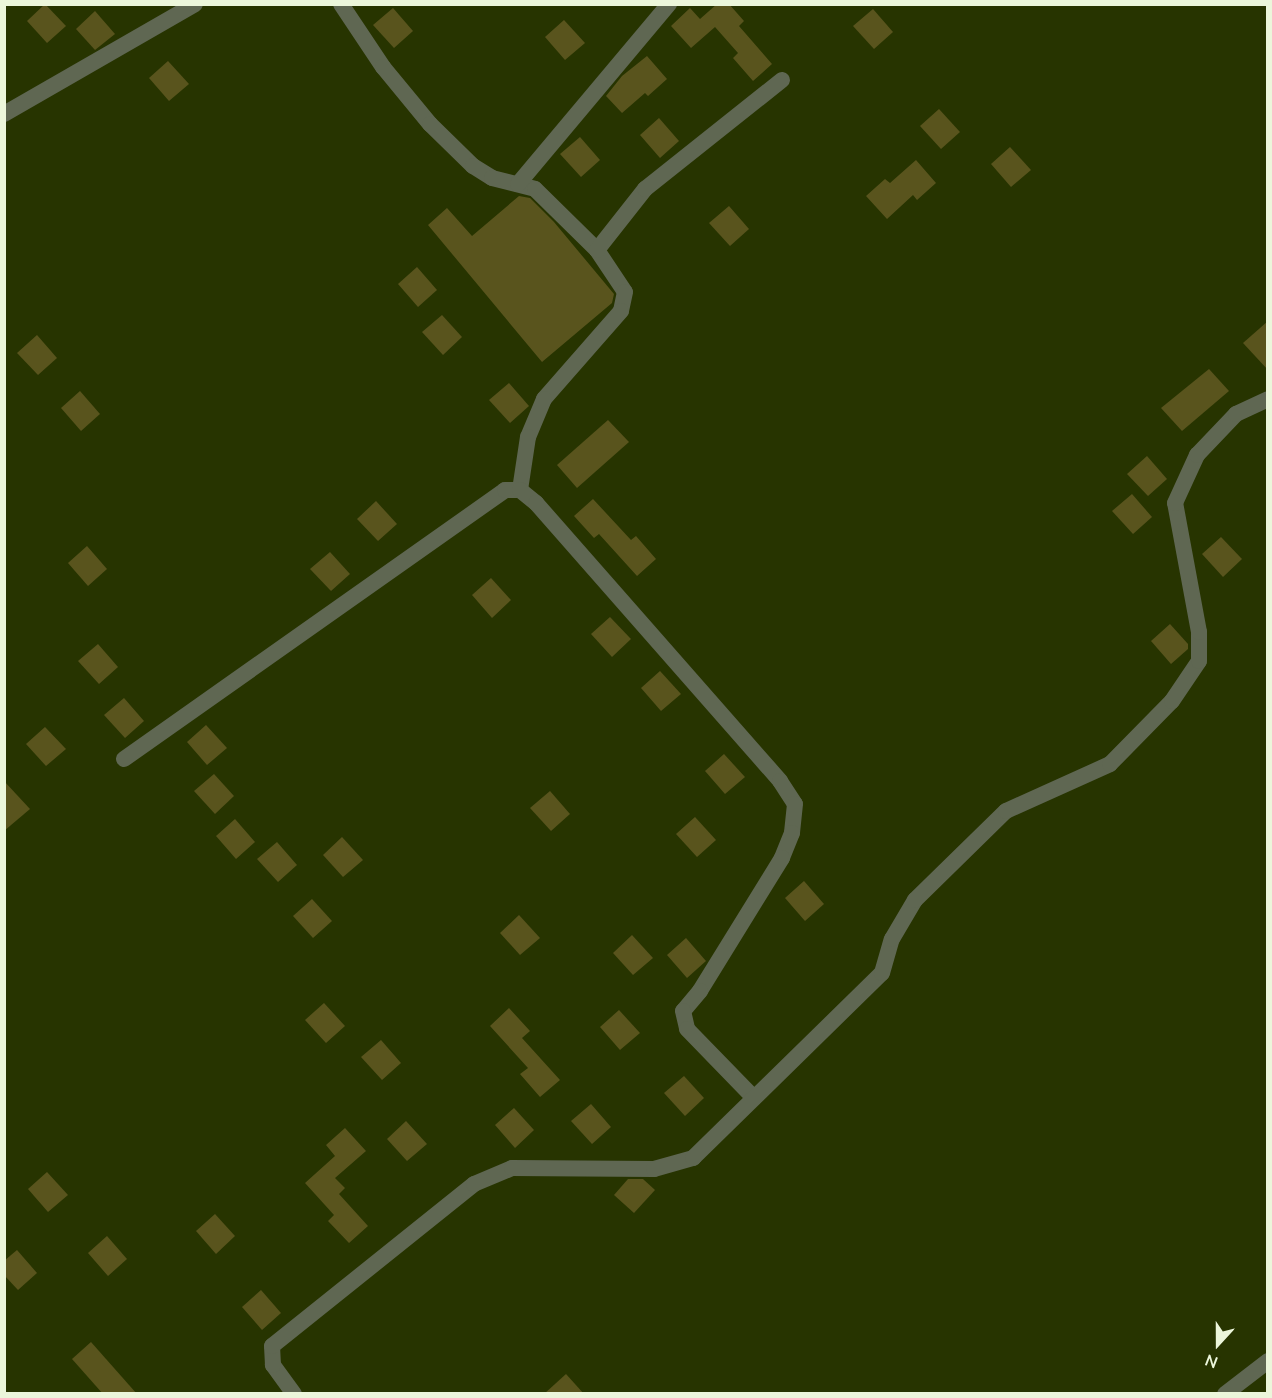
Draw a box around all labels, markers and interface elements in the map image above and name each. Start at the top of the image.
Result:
north arrow [1188,1314,1248,1374]
text: N [1202,1348,1221,1373]

